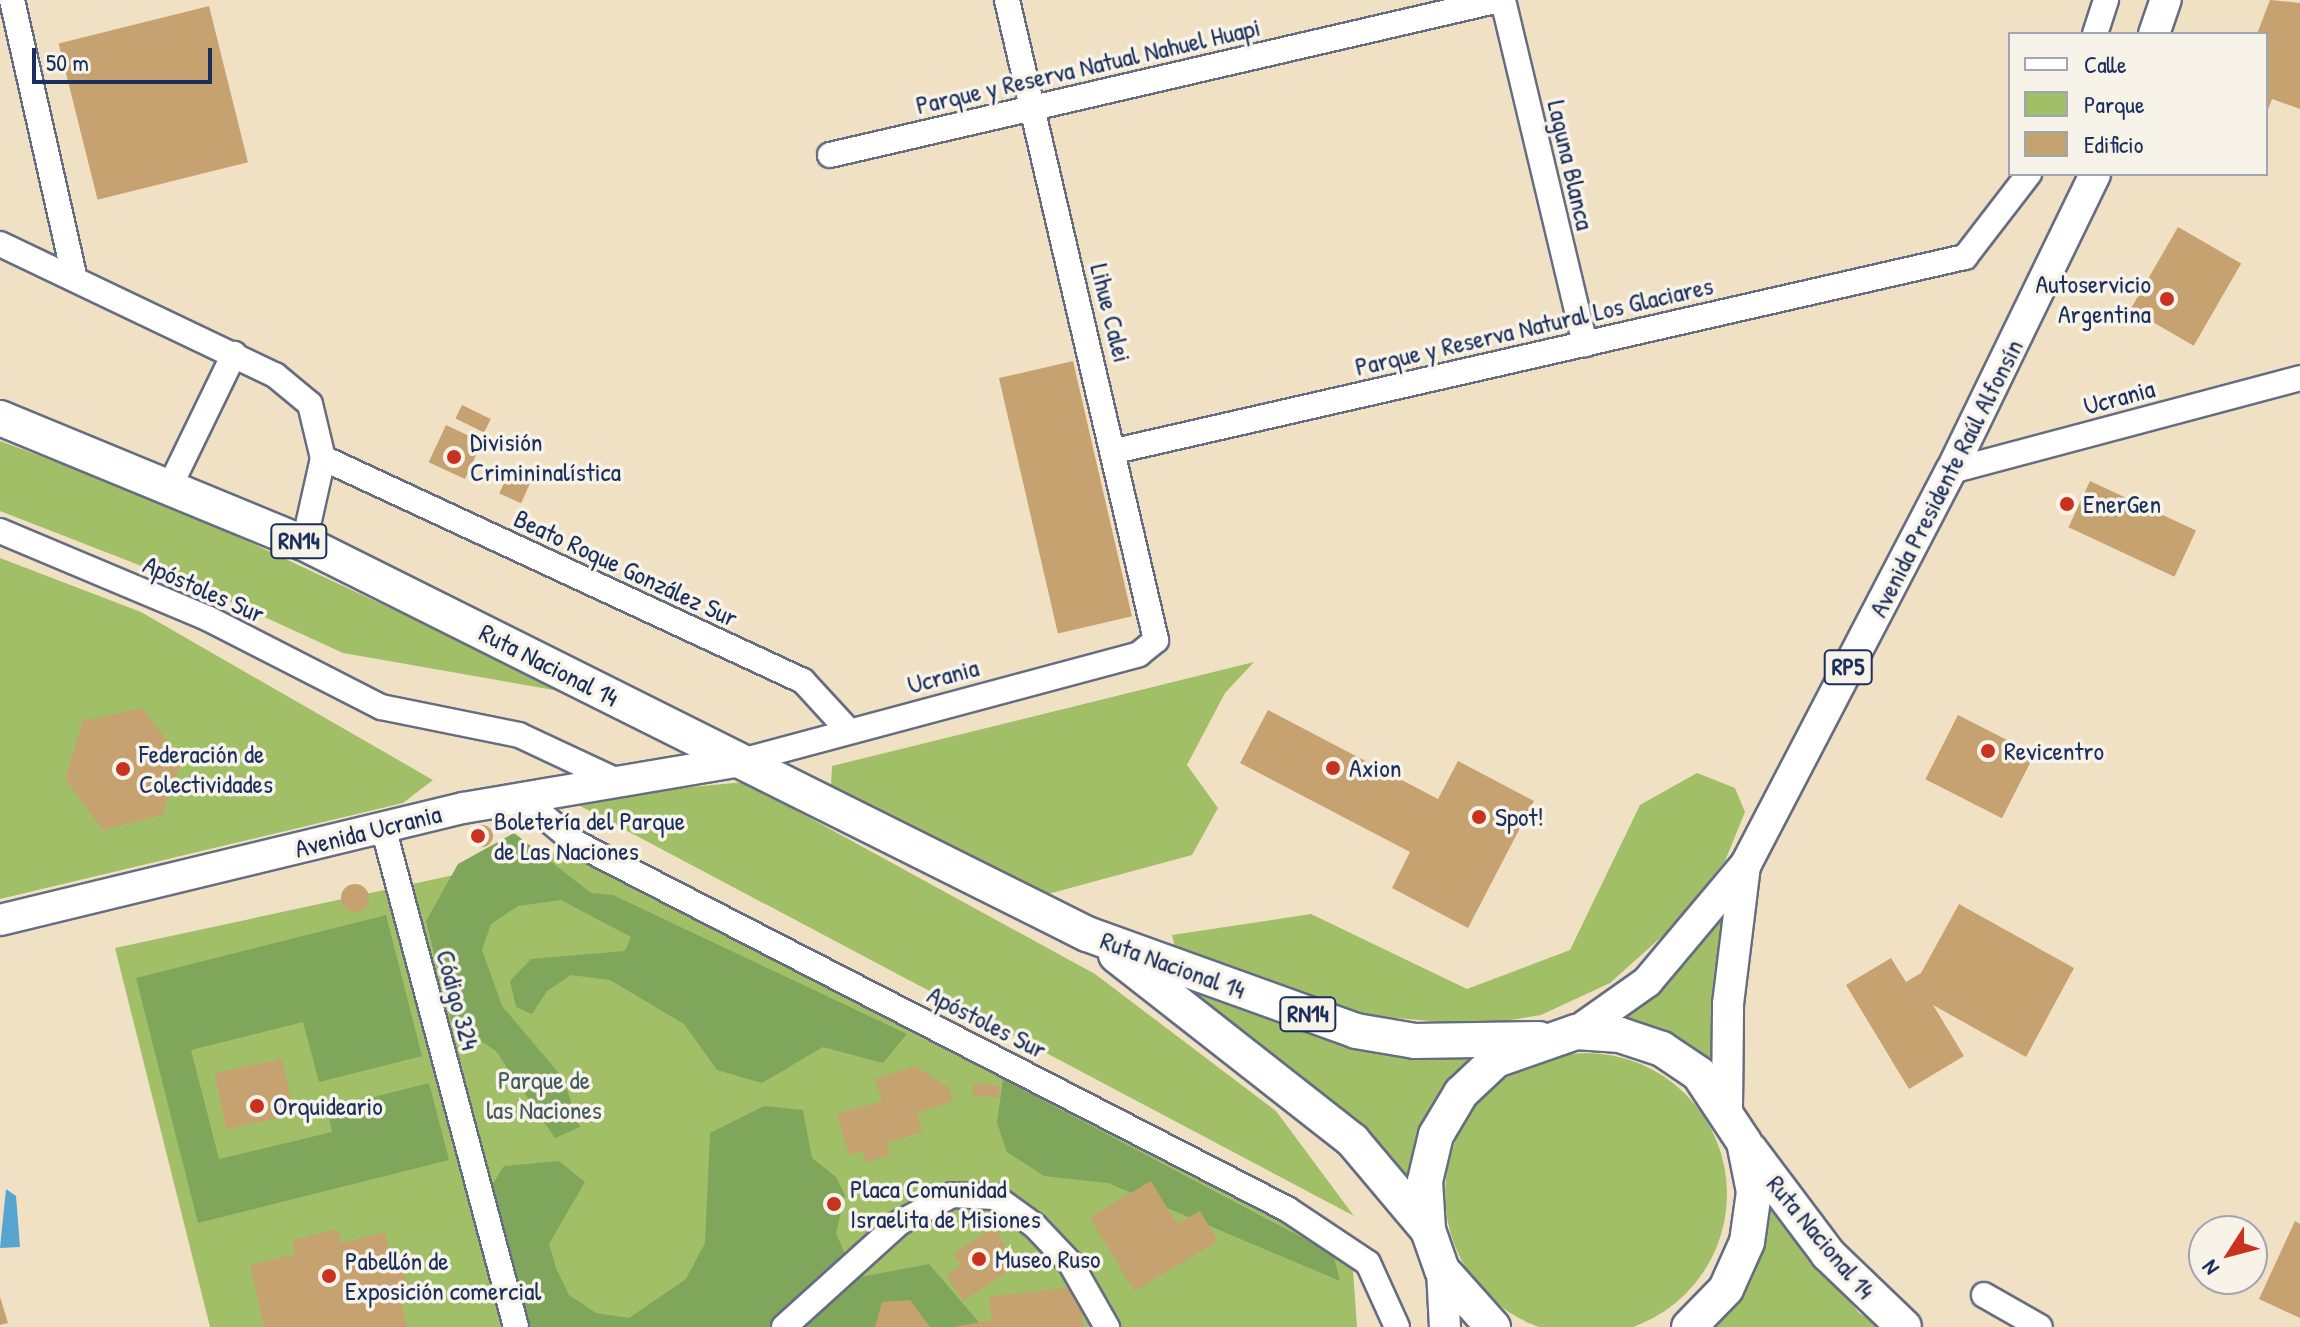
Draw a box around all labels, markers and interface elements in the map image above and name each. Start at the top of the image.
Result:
street label: Parque y Reserva Natual Nahuel Huapi [913,11,1263,121]
scale bar [36,32,216,82]
legend [2008,32,2268,176]
text: 50 m [46,46,89,78]
text: Calle [2084,48,2126,80]
text: Parque [2084,88,2144,120]
street label: Laguna Blanca [1541,97,1601,233]
text: Edificio [2084,128,2143,160]
street label: Lihue Calei [1084,260,1138,366]
place label: Autoservicio Argentina [2036,268,2151,330]
street label: Parque y Reserva Natural Los Glaciares [1352,270,1716,382]
marker: Autoservicio Argentina [2158,290,2176,308]
street label: Avenida Presidente Raúl Alfonsín [1862,334,2030,622]
street label: Ucrania [2080,373,2158,421]
place label: División Crimininalística [470,426,621,488]
marker: División Crimininalística [445,448,463,466]
place label: EnerGen [2083,488,2161,520]
marker: EnerGen [2058,495,2076,513]
street label: Beato Roque González Sur [509,503,743,633]
road number: RN14 [269,521,329,561]
street label: Apóstoles Sur [139,548,269,630]
street label: Ruta Nacional 14 [474,617,624,713]
road number: RP5 [1822,647,1874,687]
street label: Ucrania [904,652,982,700]
place label: Revicentro [2004,735,2104,767]
place label: Federación de Colectividades [139,738,273,800]
marker: Revicentro [1979,742,1997,760]
place label: Axion [1349,752,1401,784]
marker: Axion [1324,759,1342,777]
marker: Federación de Colectividades [114,760,132,778]
street label: Avenida Ucrania [292,798,444,864]
place label: Spot! [1495,801,1544,833]
place label: Boletería del Parque de Las Naciones [494,805,685,866]
marker: Spot! [1470,808,1488,826]
marker: Boletería del Parque de Las Naciones [469,827,487,845]
street label: Ruta Nacional 14 [1096,924,1250,1006]
street label: Código 324 [430,947,486,1053]
street label: Apóstoles Sur [922,979,1052,1065]
road number: RN14 [1278,994,1338,1034]
park label: Parque de las Naciones [486,1064,602,1126]
place label: Orquideario [273,1090,383,1122]
marker: Orquideario [248,1097,266,1115]
street label: Ruta Nacional 14 [1760,1169,1882,1305]
place label: Placa Comunidad Israelita de Misiones [850,1173,1041,1234]
marker: Placa Comunidad Israelita de Misiones [825,1195,843,1213]
north arrow [2188,1215,2268,1295]
place label: Museo Ruso [995,1243,1100,1275]
place label: Pabellón de Exposición comercial [345,1245,541,1306]
marker: Museo Ruso [970,1250,988,1268]
text: N [2195,1254,2226,1281]
marker: Pabellón de Exposición comercial [320,1267,338,1285]

